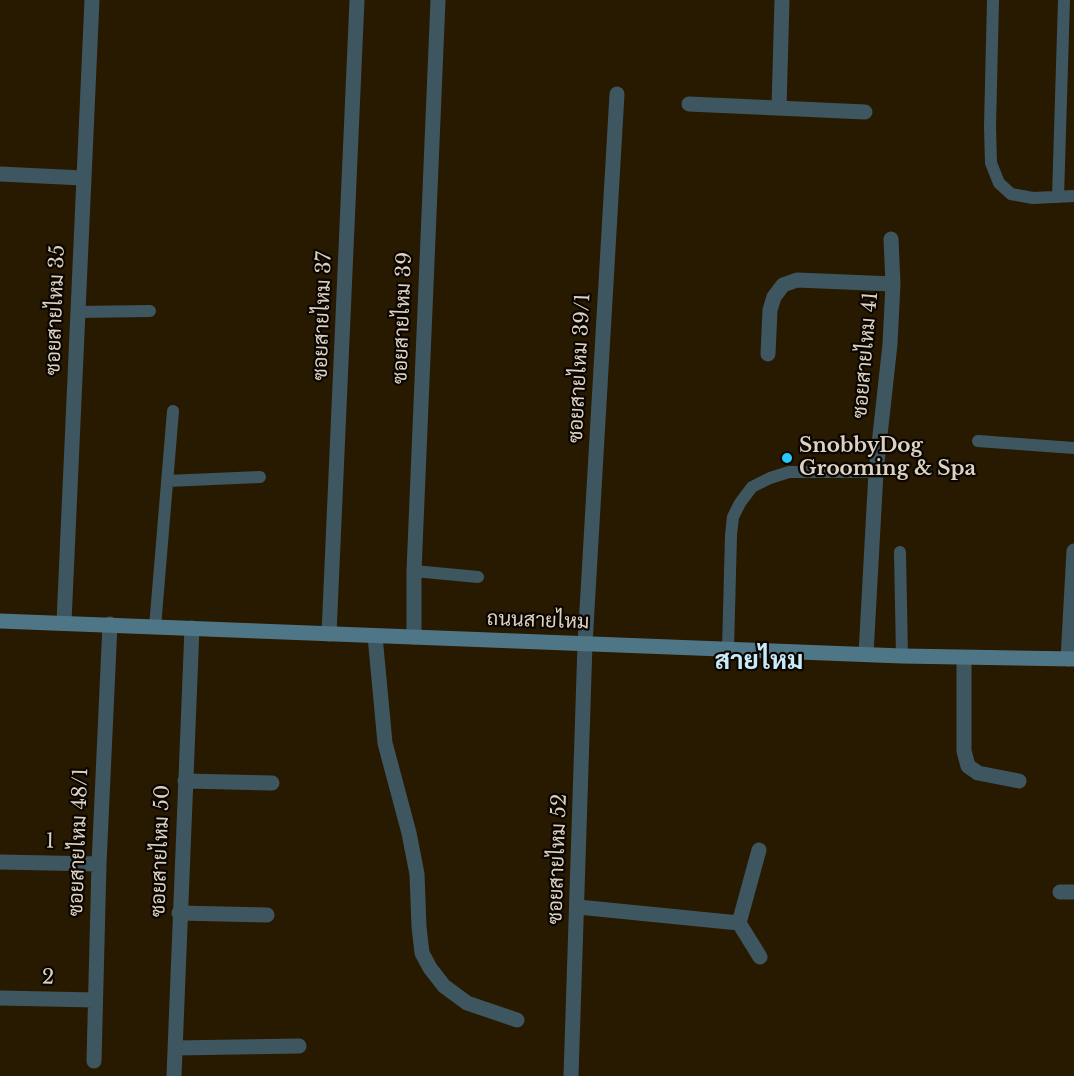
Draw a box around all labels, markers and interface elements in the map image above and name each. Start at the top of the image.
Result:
street label: ซอยสายไหม 35 [42,244,70,376]
street label: ซอยสายไหม 37 [309,251,337,381]
street label: ซอยสายไหม 39 [389,252,417,384]
street label: ซอยสายไหม 41 [848,290,884,420]
street label: ซอยสายไหม 39/1 [564,292,596,444]
place label: SnobbyDog Grooming & Spa [799,434,976,481]
marker: SnobbyDog Grooming & Spa [780,451,794,465]
street label: ถนนสายไหม [486,607,590,635]
district label: สายไหม [715,646,803,678]
street label: ซอยสายไหม 48/1 [64,767,94,917]
street label: ซอยสายไหม 50 [147,784,175,918]
street label: ซอยสายไหม 52 [544,793,572,925]
street label: 1 [45,830,55,854]
street label: 2 [42,966,54,990]

